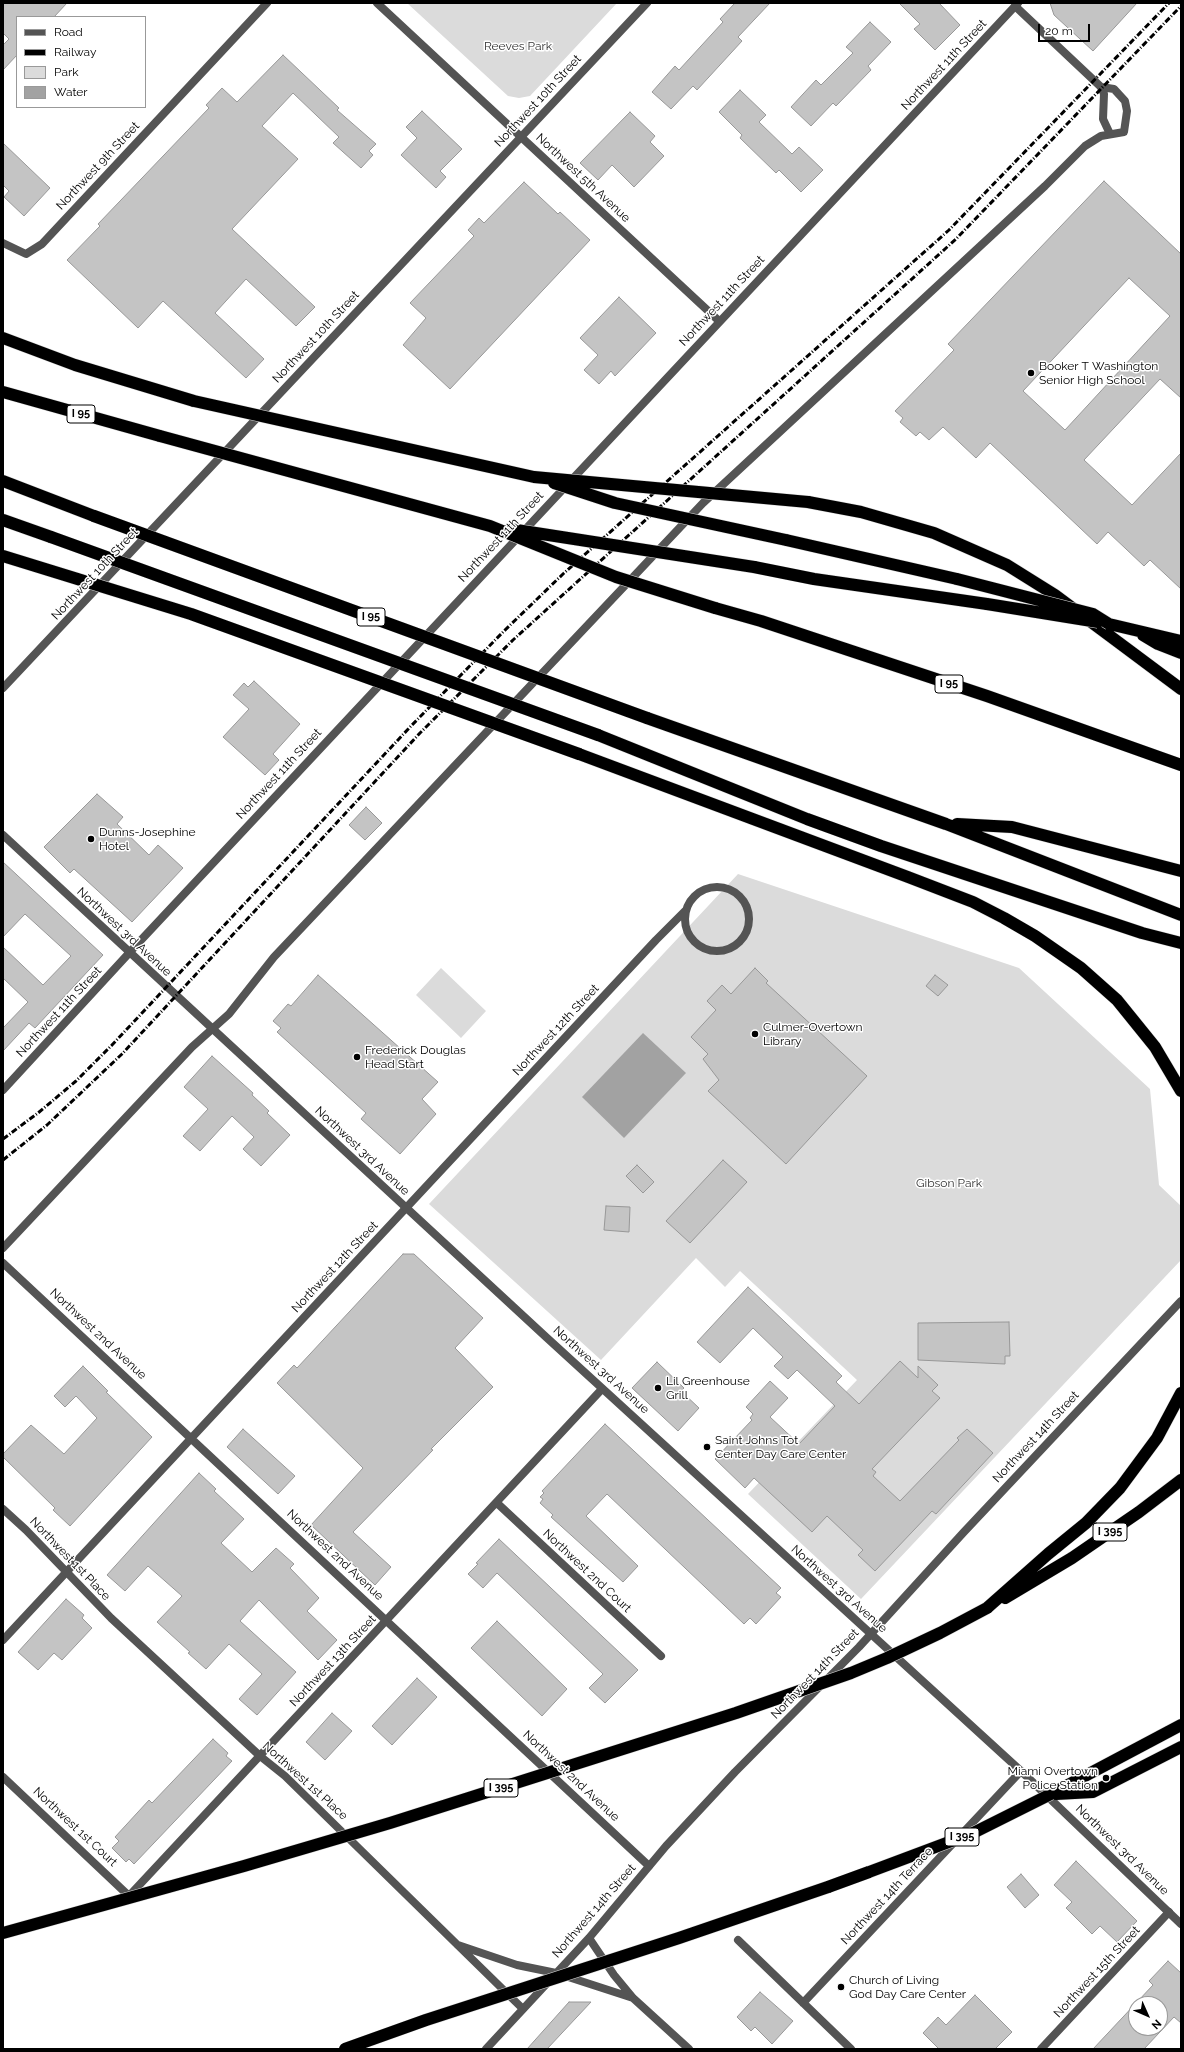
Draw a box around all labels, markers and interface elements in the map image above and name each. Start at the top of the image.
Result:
legend [16,16,146,108]
scale bar [1040,16,1092,42]
street label: Northwest 11th Street [898,17,990,113]
text: 20 m [1045,24,1073,38]
text: Road [54,25,83,39]
park label: Reeves Park [484,39,552,53]
text: Railway [54,45,96,59]
street label: Northwest 10th Street [492,52,584,150]
text: Park [54,65,79,79]
text: Water [54,85,88,99]
street label: Northwest 9th Street [53,119,143,213]
street label: Northwest 5th Avenue [533,131,633,225]
street label: Northwest 11th Street [676,253,768,349]
street label: Northwest 10th Street [270,288,362,386]
place label: Booker T Washington Senior High School [1039,359,1158,387]
marker: Booker T Washington Senior High School [1026,368,1036,378]
road number: I 95 [67,405,95,423]
street label: Northwest 11th Street [455,489,547,585]
street label: Northwest 10th Street [49,525,141,623]
road number: I 95 [357,608,385,626]
road number: I 95 [935,675,963,693]
street label: Northwest 11th Street [233,726,325,822]
place label: Dunns-Josephine Hotel [99,825,196,853]
marker: Dunns-Josephine Hotel [86,834,96,844]
street label: Northwest 3rd Avenue [74,884,174,980]
street label: Northwest 11th Street [13,964,105,1060]
street label: Northwest 12th Street [510,981,602,1079]
place label: Culmer-Overtown Library [763,1020,863,1048]
marker: Culmer-Overtown Library [750,1029,760,1039]
place label: Frederick Douglas Head Start [365,1043,466,1071]
marker: Frederick Douglas Head Start [352,1052,362,1062]
street label: Northwest 3rd Avenue [312,1103,412,1199]
park label: Gibson Park [916,1176,982,1190]
street label: Northwest 12th Street [289,1218,381,1316]
street label: Northwest 2nd Avenue [47,1286,149,1382]
street label: Northwest 3rd Avenue [550,1323,652,1417]
place label: Lil Greenhouse Grill [666,1374,750,1402]
marker: Lil Greenhouse Grill [653,1383,663,1393]
street label: Northwest 14th Street [990,1388,1082,1486]
place label: Saint Johns Tot Center Day Care Center [715,1433,846,1461]
marker: Saint Johns Tot Center Day Care Center [702,1442,712,1452]
street label: Northwest 2nd Avenue [284,1507,386,1603]
street label: Northwest 1st Place [27,1515,113,1603]
road number: I 395 [1093,1523,1127,1541]
street label: Northwest 2nd Court [540,1526,634,1616]
street label: Northwest 3rd Avenue [788,1542,890,1636]
street label: Northwest 13th Street [287,1612,379,1710]
street label: Northwest 14th Street [768,1626,862,1722]
street label: Northwest 2nd Avenue [520,1728,622,1824]
street label: Northwest 1st Place [259,1739,351,1823]
place label: Miami Overtown Police Station [1008,1764,1098,1792]
marker: Miami Overtown Police Station [1101,1773,1111,1783]
road number: I 395 [484,1779,518,1797]
street label: Northwest 1st Court [30,1784,120,1870]
street label: Northwest 3rd Avenue [1072,1802,1172,1898]
road number: I 395 [945,1828,979,1846]
street label: Northwest 14th Terrace [838,1844,936,1948]
street label: Northwest 14th Street [549,1861,639,1961]
street label: Northwest 15th Street [1051,1923,1143,2021]
place label: Church of Living God Day Care Center [849,1973,966,2001]
marker: Church of Living God Day Care Center [836,1982,846,1992]
north arrow [1128,1996,1168,2036]
text: N [1149,2017,1164,2032]

